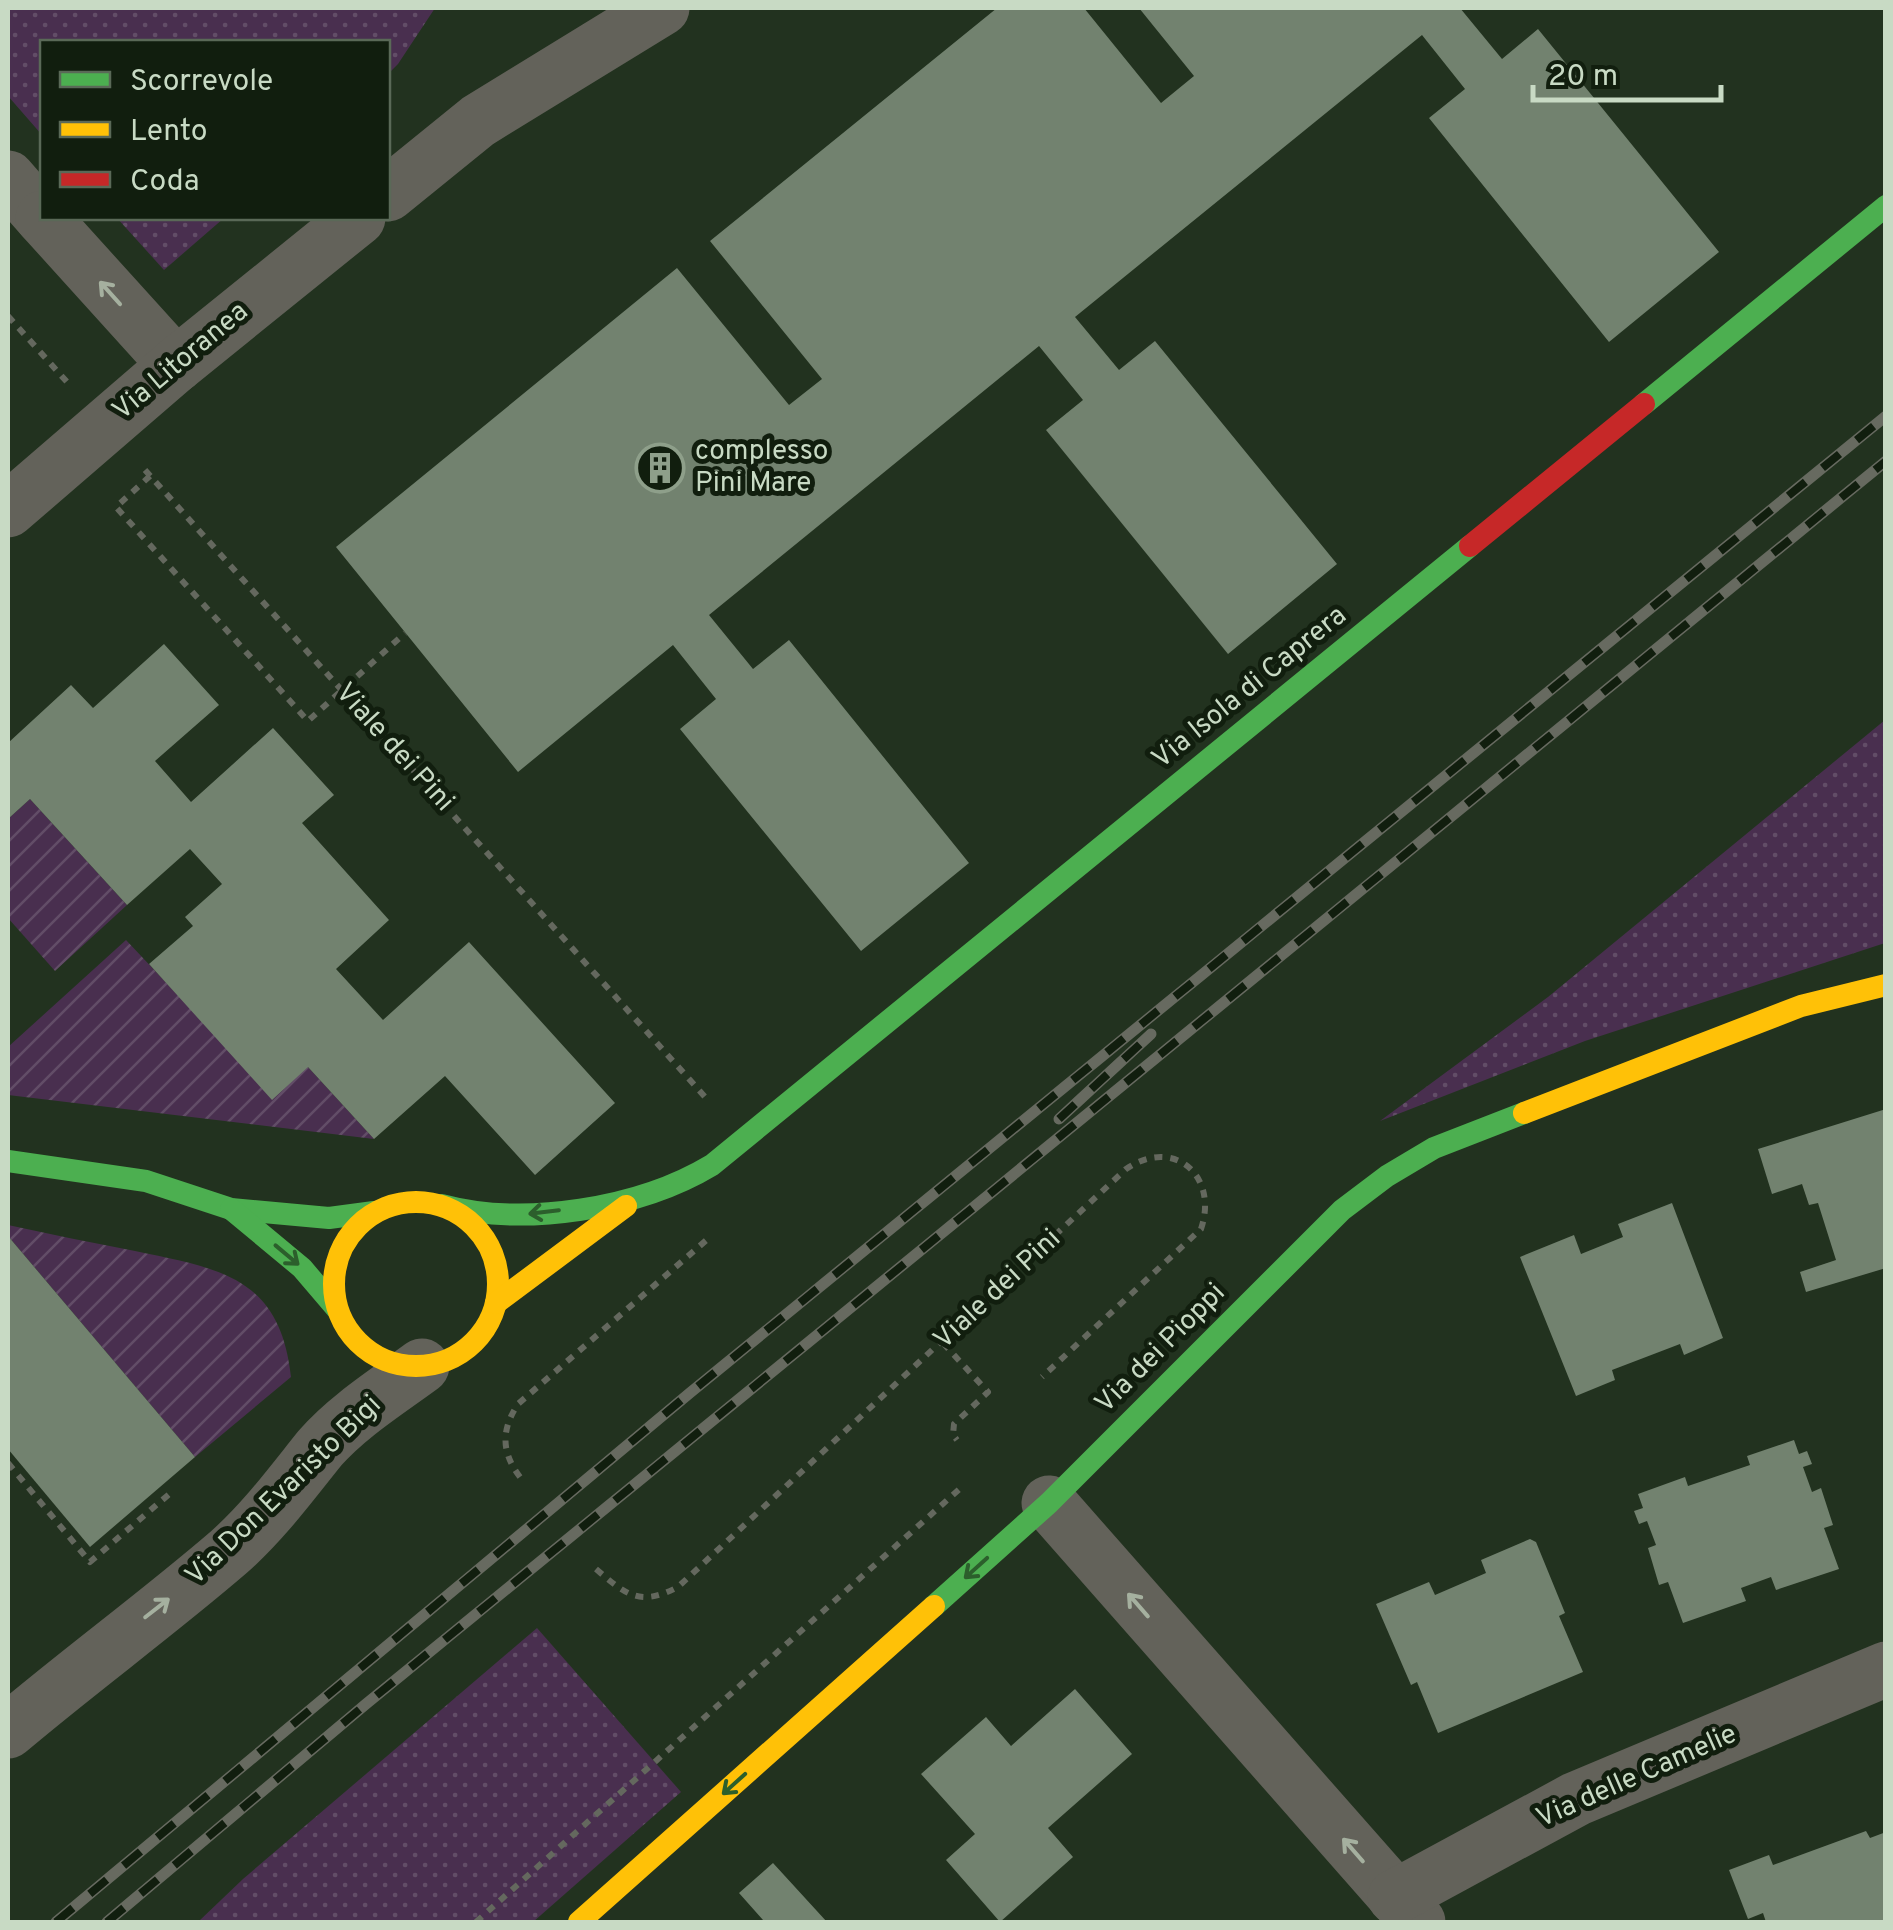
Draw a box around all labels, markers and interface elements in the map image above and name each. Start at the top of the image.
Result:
legend [40,40,390,220]
scale bar [1533,40,1720,102]
text: 20 m [1548,59,1618,96]
text: Scorrevole [130,64,273,101]
text: Lento [130,114,207,151]
text: Coda [130,164,199,201]
one-way arrow [99,281,122,306]
street label: Via Litoranea [106,295,256,429]
place label: complesso Pini Mare [695,434,828,502]
building icon: complesso Pini Mare [634,442,686,494]
street label: Via Isola di Caprera [1145,598,1355,778]
street label: Viale dei Pini [327,676,461,820]
one-way arrow [529,1203,561,1222]
street label: Viale dei Pini [927,1222,1069,1358]
one-way arrow [274,1244,299,1267]
street label: Via dei Pioppi [1088,1276,1234,1422]
street label: Via Don Evaristo Bigi [178,1388,390,1594]
one-way arrow [964,1556,989,1579]
one-way arrow [1127,1593,1150,1618]
one-way arrow [144,1597,170,1619]
street label: Via delle Camelie [1531,1717,1743,1837]
one-way arrow [722,1773,747,1796]
one-way arrow [1341,1838,1364,1863]

